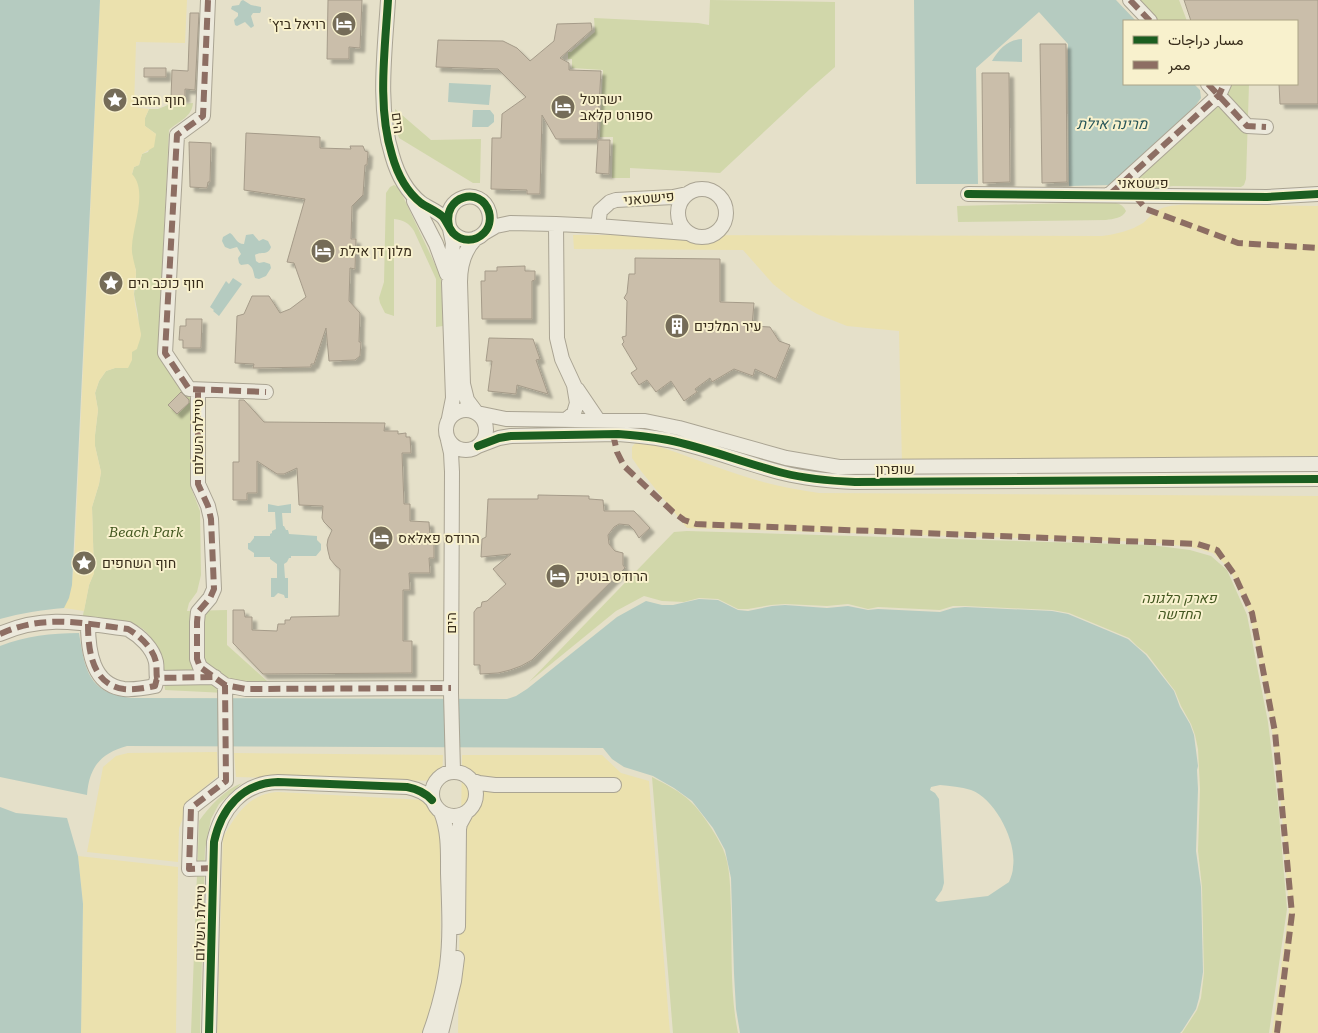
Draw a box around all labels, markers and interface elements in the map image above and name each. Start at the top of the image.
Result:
hotel icon: 'רויאל ביץ [331,11,357,37]
place label: 'רויאל ביץ [269,16,326,32]
legend [1123,20,1298,85]
text: مسار دراجات [1168,31,1243,49]
text: ممر [1167,56,1190,74]
place icon: חוף הזהב [102,87,128,113]
place label: ישרוטל ספורט קלאב [580,91,653,123]
place label: חוף הזהב [132,92,185,108]
hotel icon: ישרוטל ספורט קלאב [550,94,576,120]
street label: הים [389,111,407,135]
water label: מרינה אילת [1077,115,1149,133]
street label: פישטאני [1117,175,1169,191]
street label: פישטאני [623,188,675,208]
hotel icon: מלון דן אילת [310,238,336,264]
place label: מלון דן אילת [340,243,412,259]
place icon: חוף כוכב הים [98,270,124,296]
place label: חוף כוכב הים [128,275,204,291]
building icon: עיר המלכים [664,313,690,339]
place label: עיר המלכים [694,318,762,334]
street label: טיילת השלום [190,399,206,475]
street label: שופרון [875,461,915,477]
park label: Beach Park [108,524,184,540]
hotel icon: הרודס פאלאס [368,525,394,551]
place label: הרודס פאלאס [398,530,480,546]
place icon: חוף השחפים [71,550,97,576]
place label: חוף השחפים [102,555,176,571]
hotel icon: הרודס בוטיק [545,563,571,589]
place label: הרודס בוטיק [576,568,648,584]
park label: פארק הלגונה החדשה [1141,590,1218,622]
street label: הים [443,612,459,634]
street label: טיילת השלום [191,885,209,961]

